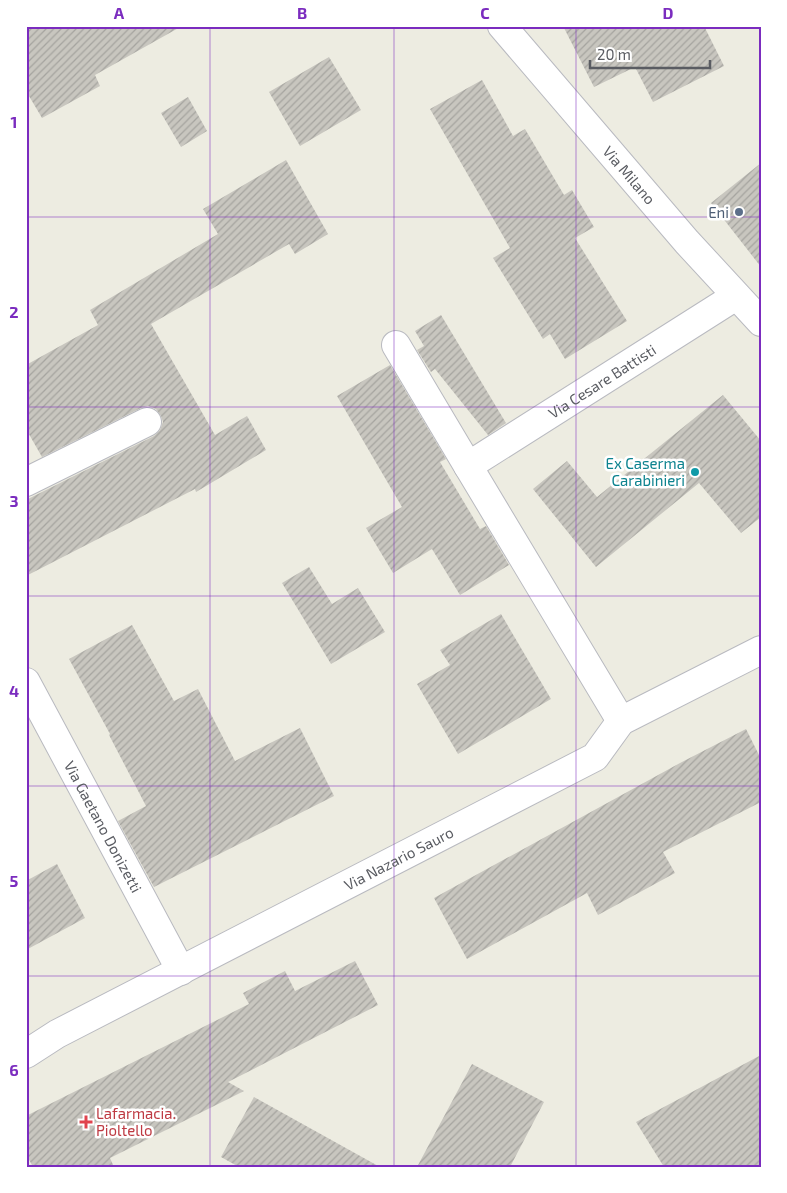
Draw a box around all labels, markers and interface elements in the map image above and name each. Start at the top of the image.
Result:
text: A [114,3,125,22]
text: B [297,3,307,22]
text: C [480,3,490,22]
text: D [663,3,674,22]
scale bar [590,38,710,70]
text: 20 m [597,45,631,63]
text: 1 [11,112,17,131]
street label: Via Milano [599,142,660,208]
place label: Eni [708,203,729,221]
marker: Eni [733,206,745,218]
text: 2 [9,302,19,321]
street label: Via Cesare Battisti [545,340,659,422]
place label: Ex Caserma Carabinieri [605,454,685,489]
marker: Ex Caserma Carabinieri [689,466,701,478]
text: 3 [9,491,19,510]
text: 4 [9,681,19,700]
street label: Via Gaetano Donizetti [61,758,146,895]
street label: Via Nazario Sauro [341,823,456,894]
text: 5 [10,871,19,890]
text: 6 [9,1060,19,1079]
place label: Lafarmacia. Pioltello [96,1104,176,1139]
marker: Lafarmacia. Pioltello [80,1116,92,1128]

